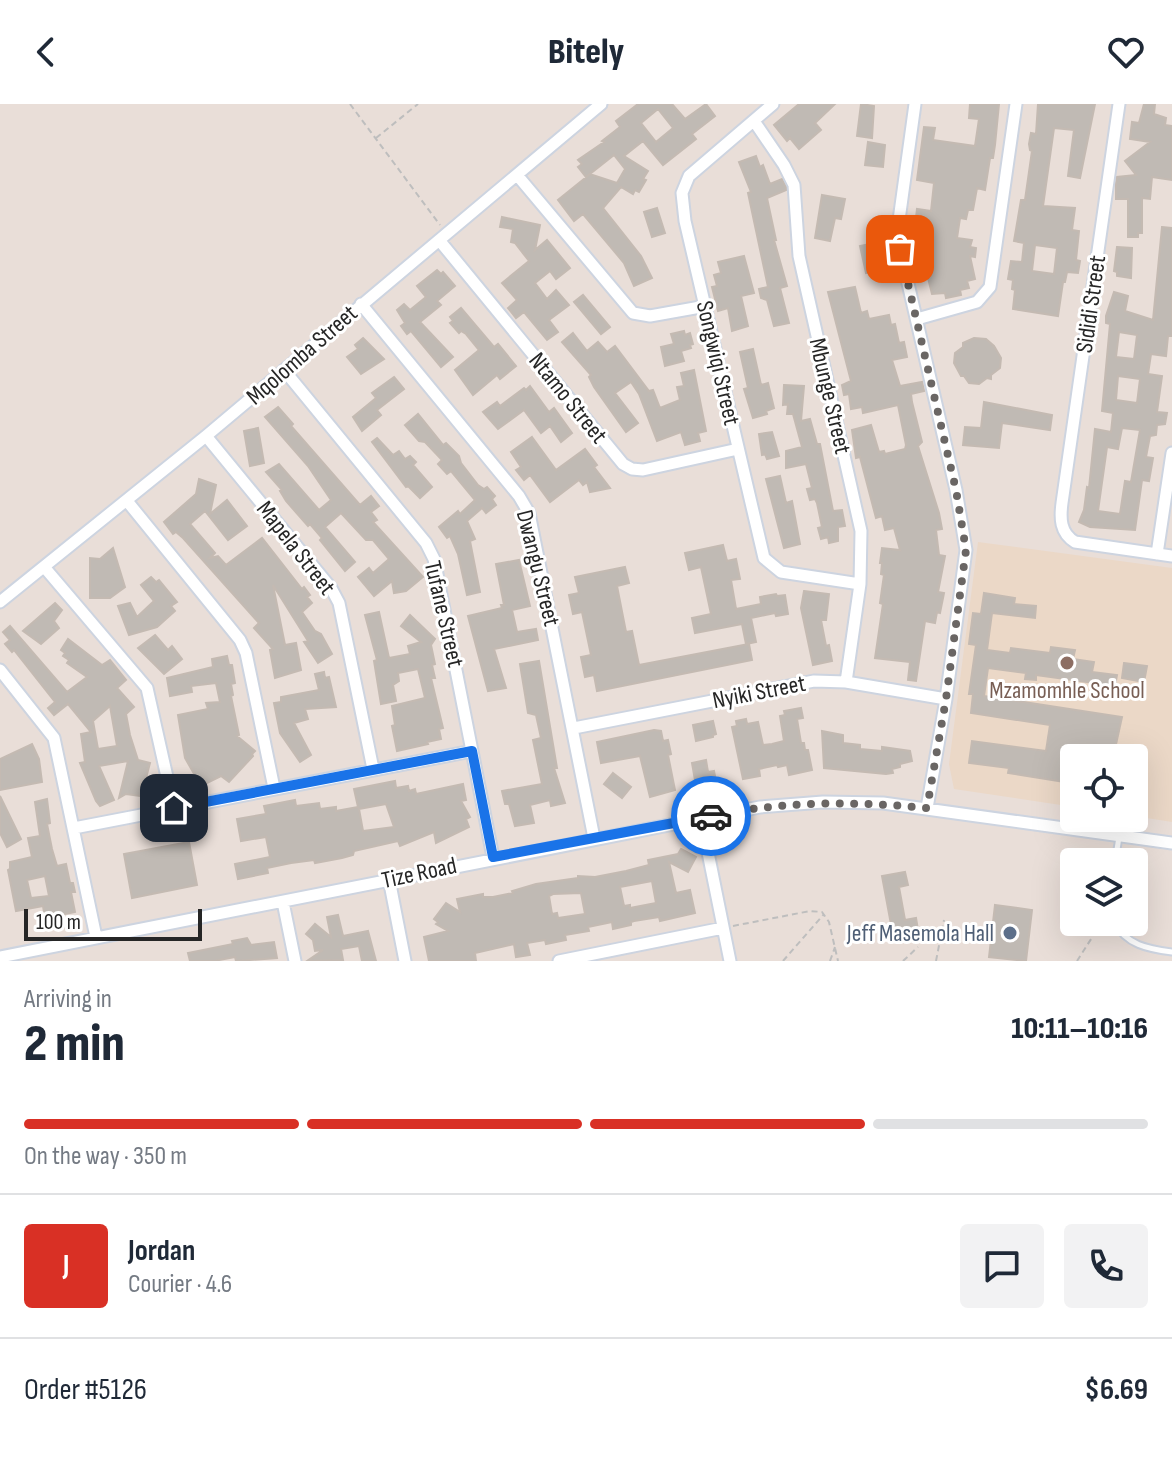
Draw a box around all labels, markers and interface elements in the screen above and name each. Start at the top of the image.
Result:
icon: back [24,30,68,74]
icon: heart [1104,30,1148,74]
text: Bitely [548,31,624,74]
pin [866,215,934,283]
icon: bag [878,227,922,271]
street label: Sididi Street [1070,253,1112,355]
street label: Songwiqi Street [690,298,746,428]
street label: Mqolomba Street [241,299,363,411]
street label: Mbunge Street [803,335,857,457]
street label: Ntamo Street [523,347,613,449]
street label: Mapela Street [250,495,342,601]
street label: Dwangu Street [510,507,566,629]
street label: Tufane Street [418,558,470,670]
marker: Mzamomhle School [1058,654,1076,672]
street label: Nyiki Street [710,669,808,715]
place label: Mzamomhle School [989,676,1145,705]
map controls [1060,744,1148,936]
button: locate [1060,744,1148,832]
pin [140,774,208,842]
courier [671,776,751,856]
icon: home [152,786,196,830]
icon: car [689,794,733,838]
button: layers [1060,848,1148,936]
street label: Tize Road [379,851,459,895]
scale bar [24,905,202,941]
text: 100 m [36,909,81,936]
place label: Jeff Masemola Hall [846,919,994,948]
marker: Jeff Masemola Hall [1001,924,1019,942]
text: Arriving in [24,984,112,1015]
text: 10:11–10:16 [1011,1011,1148,1047]
text: 2 min [24,1013,125,1076]
text: On the way · 350 m [24,1141,187,1172]
button: chat [960,1224,1044,1308]
button: phone [1064,1224,1148,1308]
text: Jordan [128,1233,195,1269]
text: J [63,1248,69,1284]
text: Courier · 4.6 [128,1269,232,1300]
text: Order #5126 [24,1372,147,1408]
text: $6.69 [1085,1372,1148,1408]

